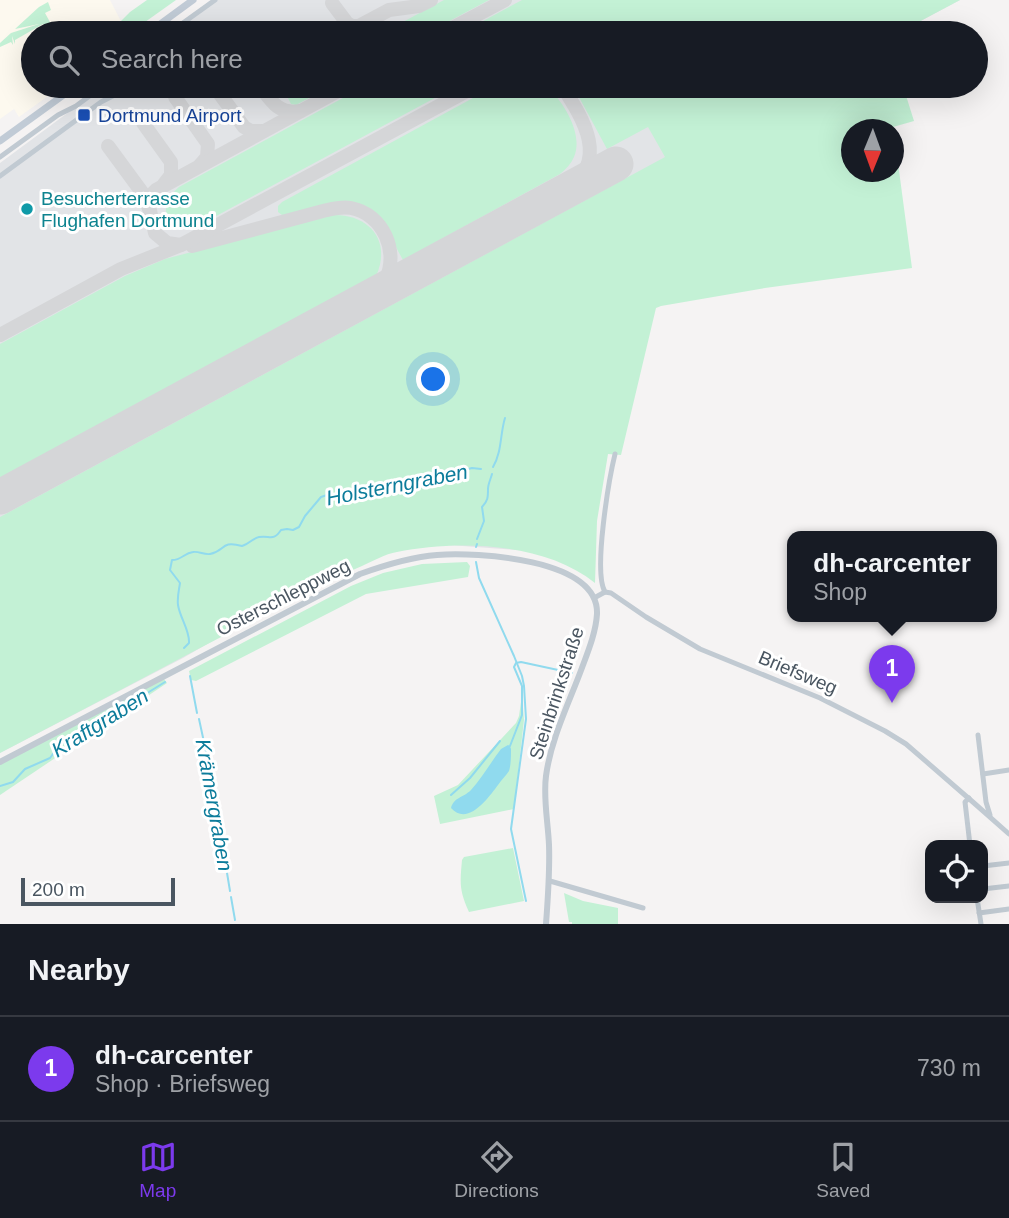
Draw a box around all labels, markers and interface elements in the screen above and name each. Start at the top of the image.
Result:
search box [21,21,988,98]
icon: search [45,41,83,79]
text: Search here [101,44,243,74]
place label: Dortmund Airport [98,105,242,126]
marker: Dortmund Airport [76,107,92,123]
north arrow [841,119,904,182]
place label: Besucherterrasse Flughafen Dortmund [41,188,214,231]
marker: Besucherterrasse Flughafen Dortmund [19,201,35,217]
your location [416,362,450,396]
water label: Holsterngraben [324,460,470,509]
popup [787,531,997,622]
text: dh-carcenter [813,548,971,578]
street label: Osterschleppweg [213,555,353,640]
text: Shop [813,579,867,605]
street label: Steinbrinkstraße [525,624,588,762]
pin: 1 [869,645,915,703]
street label: Briefsweg [755,646,840,698]
water label: Kraftgraben [47,684,152,761]
water label: Krämergraben [192,737,237,873]
map controls [925,840,988,903]
button: locate [925,840,988,903]
scale bar [21,875,175,907]
text: 200 m [32,879,85,900]
text: Nearby [28,953,130,986]
text: dh-carcenter [95,1040,253,1070]
text: 1 [45,1055,57,1081]
text: 730 m [917,1055,981,1081]
text: Shop · Briefsweg [95,1071,270,1097]
tab: Map [139,1138,177,1202]
tab: Directions [454,1138,539,1202]
tab: Saved [816,1138,870,1202]

